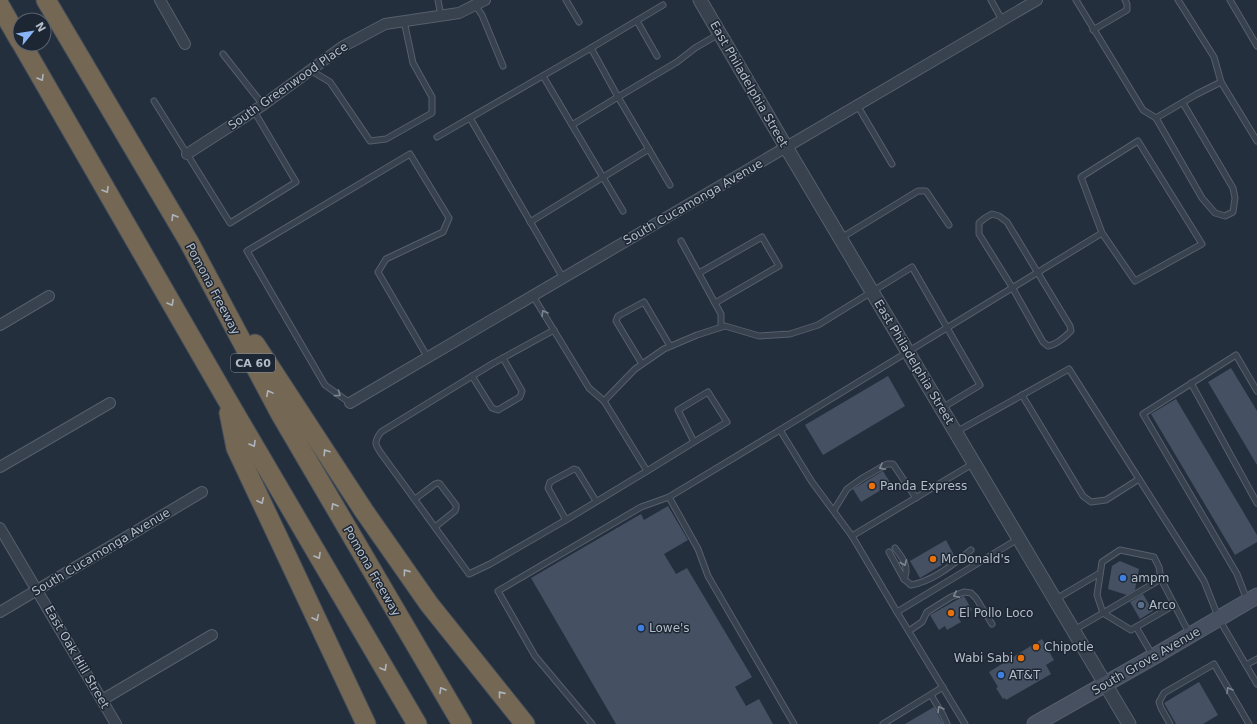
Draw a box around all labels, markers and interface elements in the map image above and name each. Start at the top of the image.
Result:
north arrow [12,12,52,52]
street label: East Philadelphia Street [707,19,791,150]
text: N [32,20,48,34]
street label: South Greenwood Place [225,39,351,133]
one-way arrow [37,74,44,81]
street label: South Cucamonga Avenue [621,156,765,248]
one-way arrow [102,186,109,194]
one-way arrow [171,214,179,221]
street label: Pomona Freeway [183,241,243,337]
street label: East Philadelphia Street [871,297,957,427]
one-way arrow [166,299,173,306]
one-way arrow [541,310,548,317]
road number: CA 60 [231,354,275,372]
one-way arrow [333,389,340,396]
one-way arrow [266,390,274,397]
one-way arrow [248,440,255,447]
one-way arrow [324,450,331,457]
one-way arrow [879,462,886,470]
place label: Panda Express [880,479,967,493]
marker: Panda Express [867,481,877,491]
one-way arrow [256,496,264,504]
one-way arrow [331,503,338,510]
street label: South Cucamonga Avenue [29,505,173,599]
street label: Pomona Freeway [341,523,403,619]
one-way arrow [314,552,321,559]
place label: McDonald's [941,552,1010,566]
marker: McDonald's [928,554,938,564]
one-way arrow [899,559,907,566]
one-way arrow [403,569,411,576]
place label: ampm [1131,571,1169,585]
marker: ampm [1118,573,1128,583]
one-way arrow [953,590,961,598]
place label: Arco [1149,598,1176,612]
marker: Arco [1136,600,1146,610]
street label: East Oak Hill Street [42,603,112,711]
place label: El Pollo Loco [959,606,1033,620]
marker: El Pollo Loco [946,608,956,618]
one-way arrow [311,614,319,622]
place label: Lowe's [649,621,690,635]
marker: Lowe's [636,623,646,633]
street label: South Grove Avenue [1089,624,1203,698]
place label: Chipotle [1044,640,1094,654]
marker: Chipotle [1031,642,1041,652]
place label: Wabi Sabi [954,651,1013,665]
marker: Wabi Sabi [1016,653,1026,663]
one-way arrow [380,664,387,671]
place label: AT&T [1009,668,1041,682]
marker: AT&T [996,670,1006,680]
one-way arrow [440,687,447,694]
one-way arrow [1227,687,1234,694]
one-way arrow [498,691,505,698]
one-way arrow [937,706,944,713]

